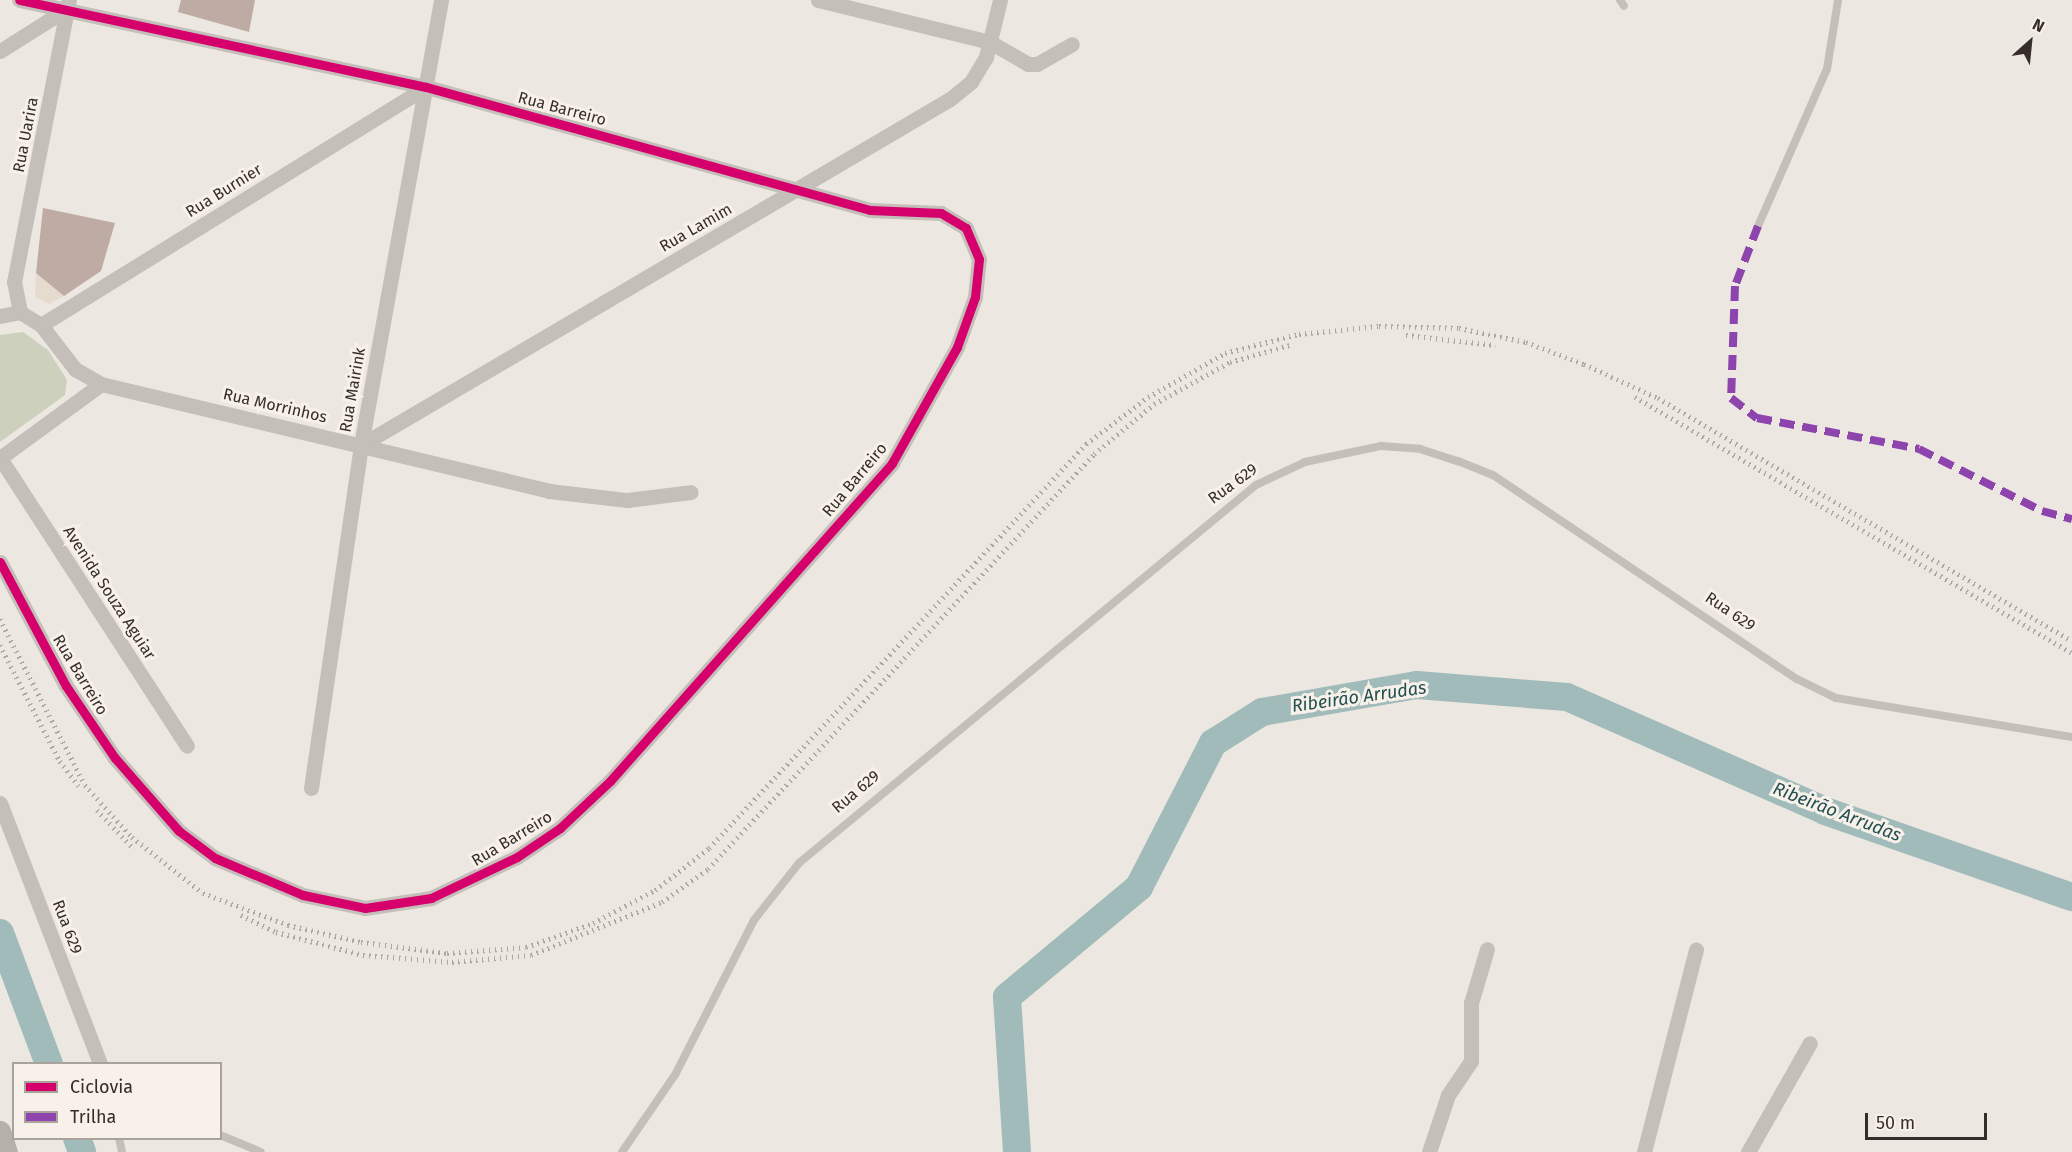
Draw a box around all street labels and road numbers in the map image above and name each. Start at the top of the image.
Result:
street label: Rua Barreiro [516,88,608,130]
street label: Rua Uarira [9,96,43,174]
street label: Rua Burnier [182,160,266,222]
street label: Rua Lamim [656,200,736,256]
street label: Rua Mairink [336,346,370,434]
street label: Rua Morrinhos [221,385,329,427]
street label: Rua Barreiro [819,439,891,521]
street label: Rua 629 [1205,460,1261,508]
street label: Avenida Souza Aguiar [59,523,159,663]
street label: Rua 629 [1701,588,1759,636]
street label: Rua Barreiro [48,631,112,719]
street label: Rua 629 [828,767,884,817]
street label: Rua Barreiro [468,807,556,871]
street label: Rua 629 [48,897,86,957]

